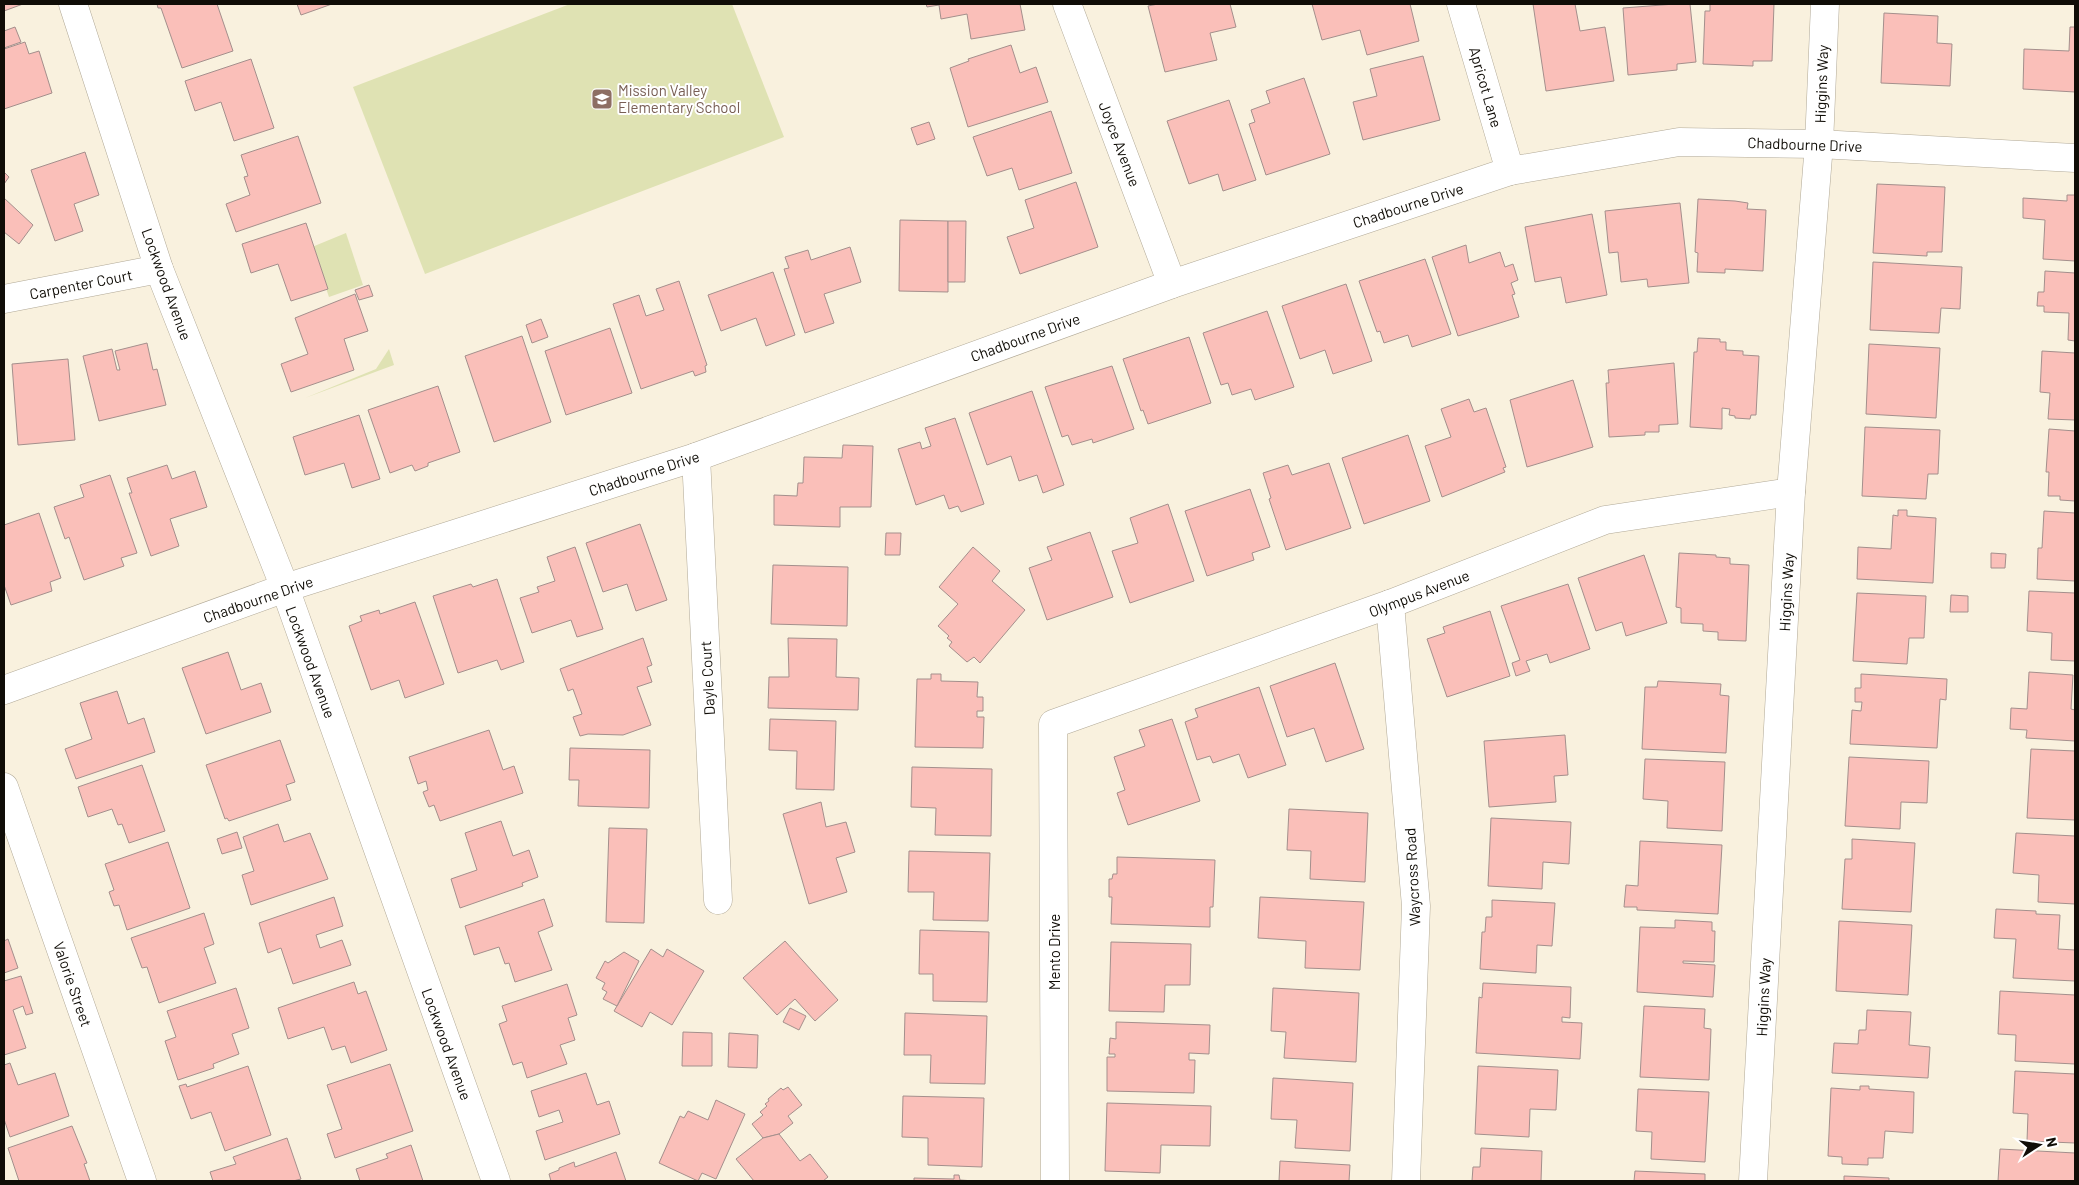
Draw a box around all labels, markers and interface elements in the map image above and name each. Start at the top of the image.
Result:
street label: Higgins Way [1811,44,1831,124]
street label: Apricot Lane [1466,45,1506,129]
place label: Mission Valley Elementary School [618,81,740,116]
school or university icon: Mission Valley Elementary School [590,87,614,111]
street label: Joyce Avenue [1096,99,1144,189]
street label: Chadbourne Drive [1747,133,1863,155]
street label: Chadbourne Drive [1350,179,1466,231]
street label: Lockwood Avenue [138,226,196,342]
street label: Carpenter Court [28,265,134,303]
street label: Chadbourne Drive [968,309,1082,365]
street label: Chadbourne Drive [586,447,702,499]
street label: Higgins Way [1775,552,1797,632]
street label: Olympus Avenue [1366,566,1472,620]
street label: Chadbourne Drive [201,572,315,626]
street label: Lockwood Avenue [282,604,340,720]
street label: Dayle Court [696,640,718,716]
street label: Waycross Road [1400,827,1424,927]
street label: Mento Drive [1045,914,1063,990]
street label: Valorie Street [50,939,96,1029]
street label: Higgins Way [1752,957,1774,1037]
street label: Lockwood Avenue [418,986,476,1102]
north arrow [2014,1120,2064,1170]
text: N [2043,1136,2061,1149]

